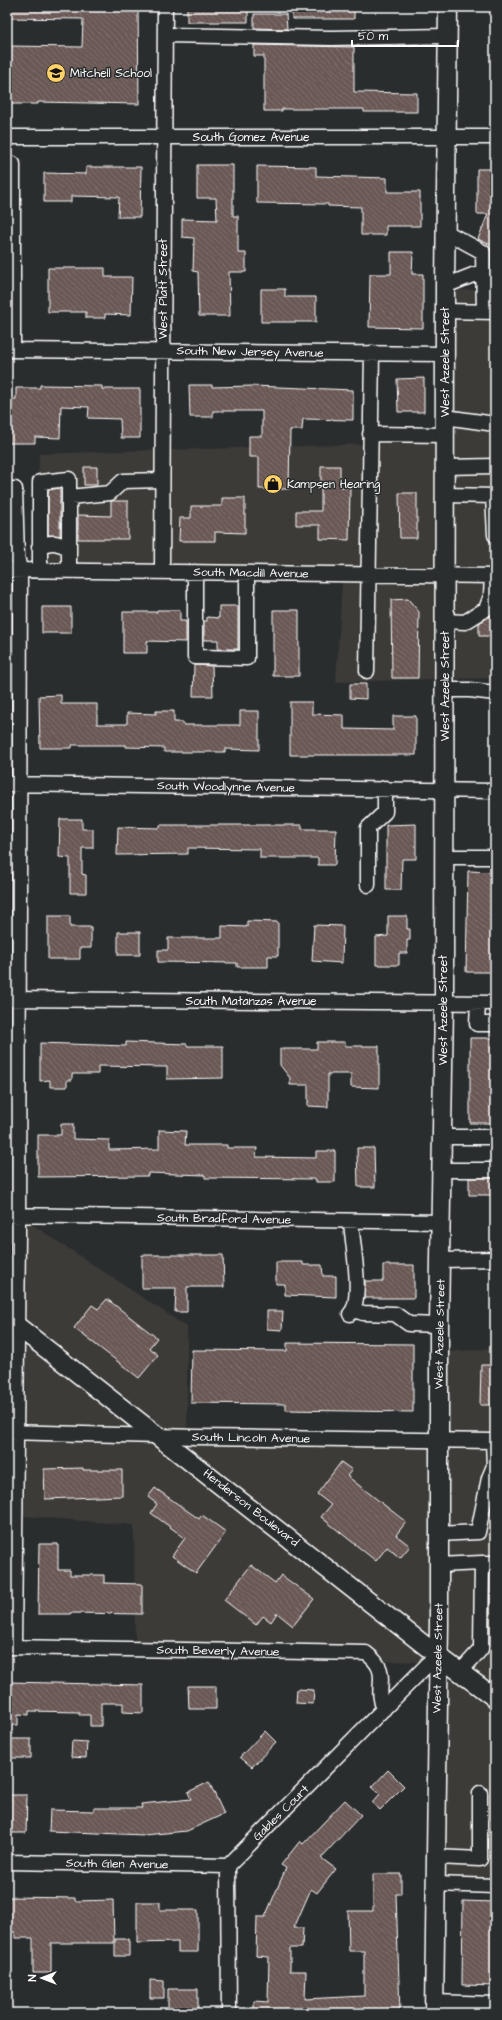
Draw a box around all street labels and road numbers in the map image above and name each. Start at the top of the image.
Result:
street label: South Gomez Avenue [193,129,310,146]
street label: West Platt Street [155,239,172,339]
street label: West Azeele Street [437,307,454,417]
street label: South New Jersey Avenue [176,342,324,363]
street label: South Macdill Avenue [193,563,309,583]
street label: West Azeele Street [437,631,454,741]
street label: South Woodlynne Avenue [157,777,296,798]
street label: West Azeele Street [435,955,452,1065]
street label: South Matanzas Avenue [185,993,317,1010]
street label: South Bradford Avenue [157,1209,292,1229]
street label: West Azeele Street [431,1279,449,1389]
street label: South Lincoln Avenue [192,1428,311,1448]
street label: Henderson Boulevard [199,1465,303,1551]
street label: West Azeele Street [429,1603,447,1713]
street label: South Beverly Avenue [156,1641,280,1662]
street label: Gables Court [249,1781,313,1845]
street label: South Glen Avenue [66,1855,169,1873]

